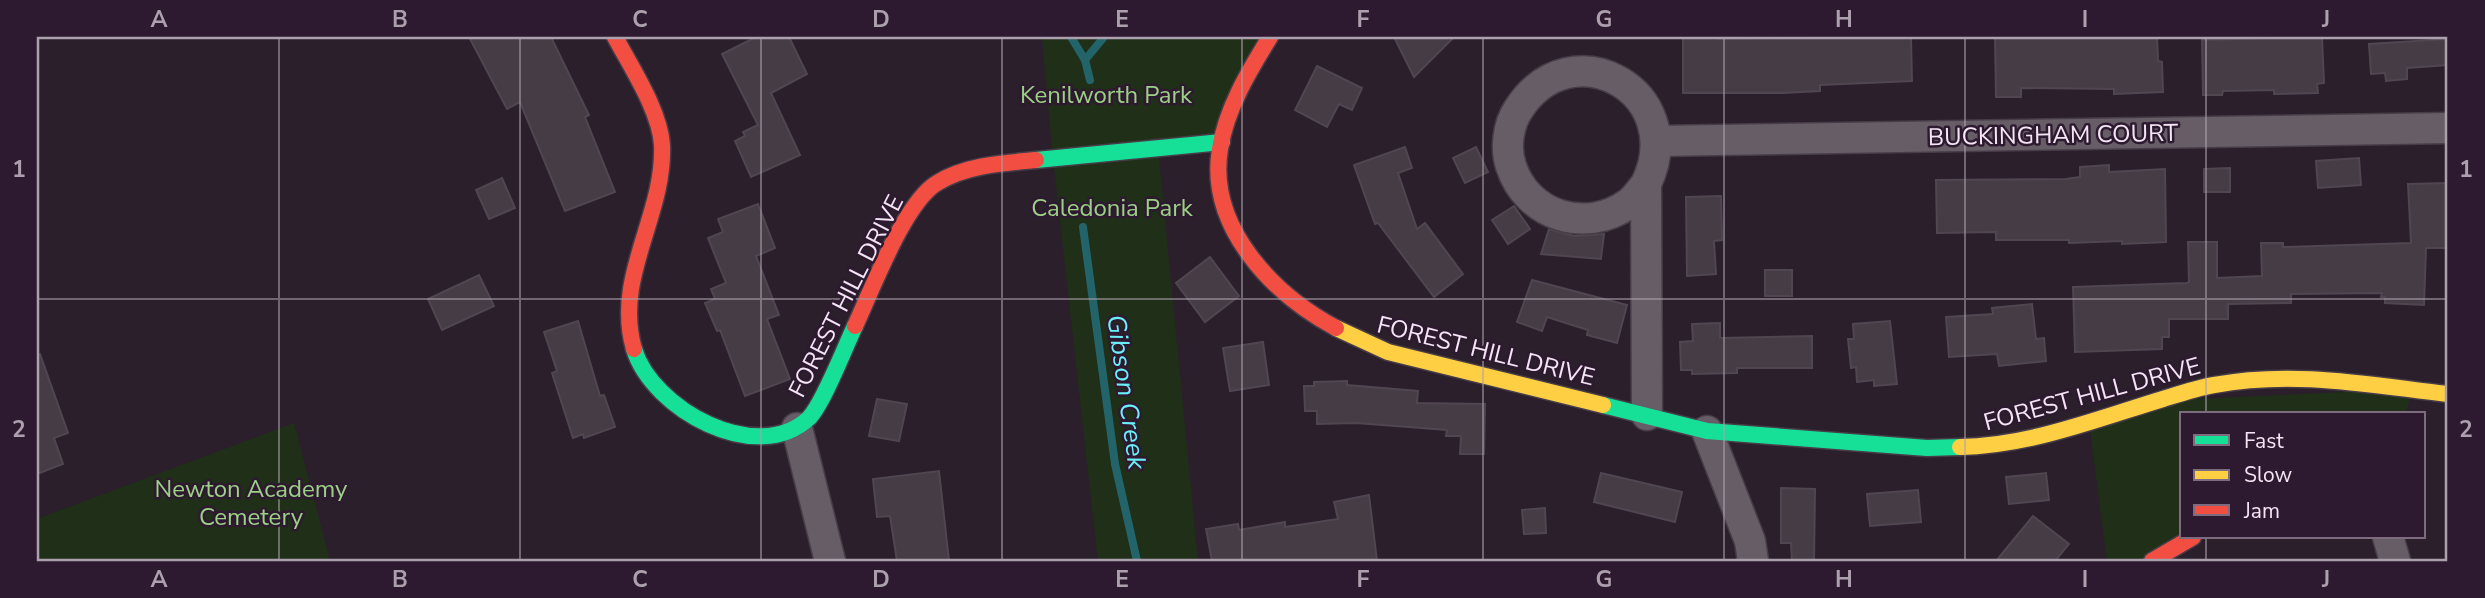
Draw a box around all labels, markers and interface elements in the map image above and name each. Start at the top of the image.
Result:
text: A [150,4,168,35]
text: B [392,4,408,35]
text: C [632,4,648,35]
text: D [872,4,890,35]
text: E [1115,4,1129,35]
text: F [1357,4,1370,35]
text: G [1596,4,1612,35]
text: H [1835,4,1853,35]
text: I [2082,4,2088,35]
text: J [2321,4,2330,35]
park label: Kenilworth Park [1020,79,1193,111]
street label: BUCKINGHAM COURT [1928,117,2179,153]
text: 1 [12,154,26,185]
text: 1 [2459,154,2473,185]
street label: FOREST HILL DRIVE [781,189,911,403]
park label: Caledonia Park [1031,192,1194,224]
street label: FOREST HILL DRIVE [1374,308,1598,394]
water label: Gibson Creek [1098,312,1155,473]
street label: FOREST HILL DRIVE [1980,350,2204,438]
legend [2180,412,2426,538]
text: 2 [12,414,26,445]
text: 2 [2459,414,2473,445]
text: Fast [2244,427,2284,455]
text: Slow [2244,461,2293,489]
park label: Newton Academy Cemetery [155,473,348,533]
text: Jam [2243,497,2280,525]
text: A [150,564,168,595]
text: B [392,564,408,595]
text: C [632,564,648,595]
text: D [872,564,890,595]
text: E [1115,564,1129,595]
text: F [1357,564,1370,595]
text: G [1596,564,1612,595]
text: H [1835,564,1853,595]
text: I [2082,564,2088,595]
text: J [2321,564,2330,595]

